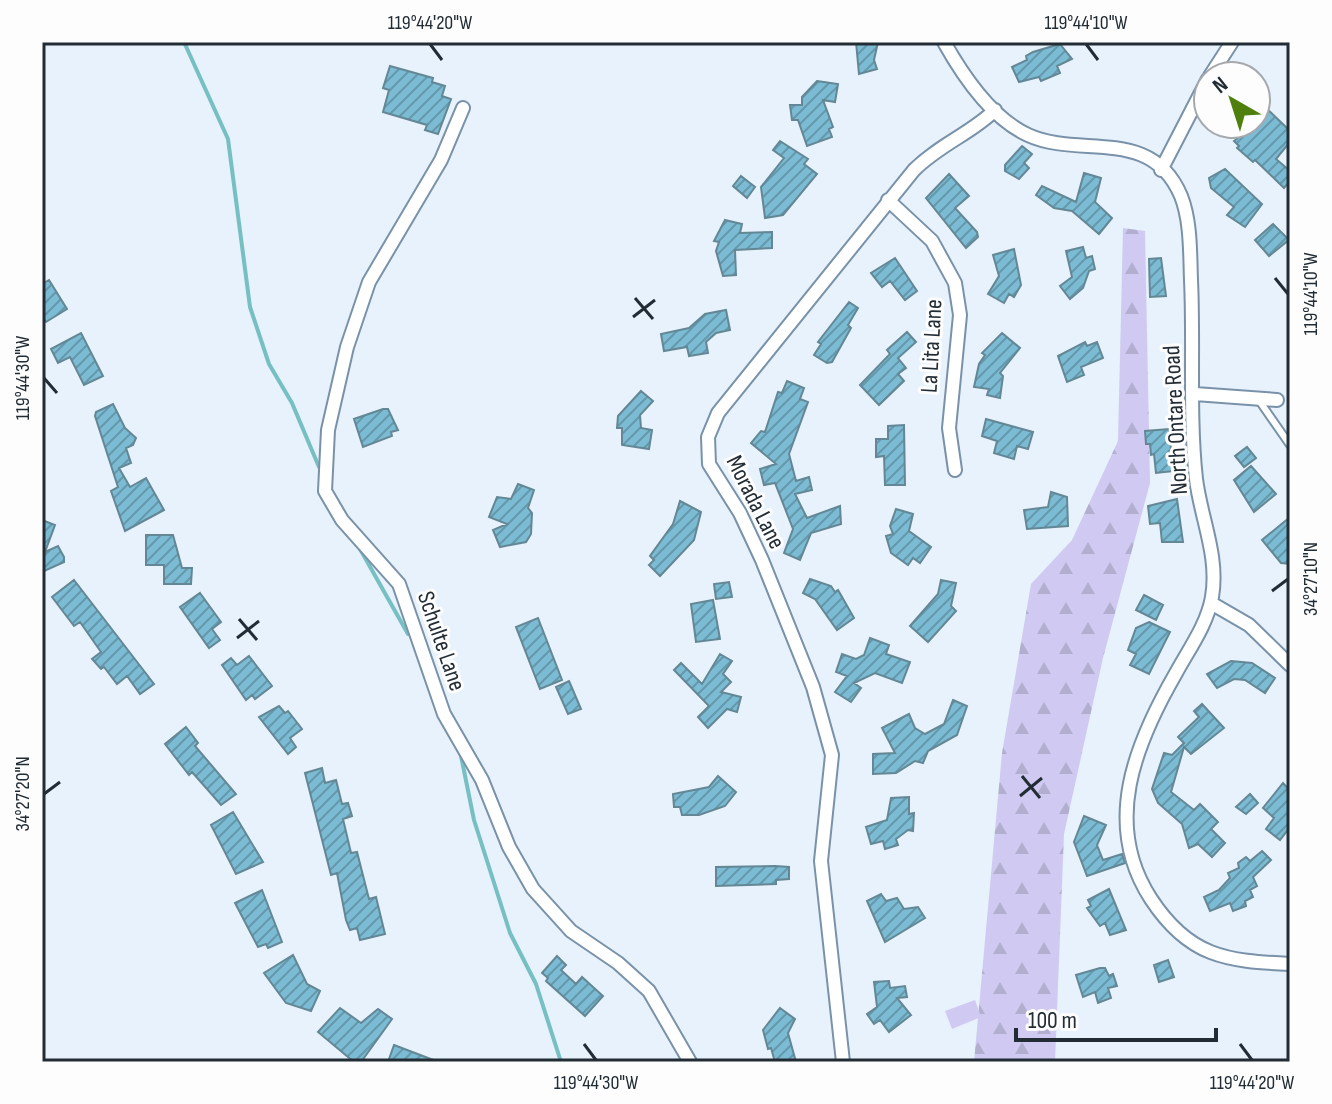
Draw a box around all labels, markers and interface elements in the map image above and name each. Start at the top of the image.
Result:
text: 119°44'20"W [388,11,472,35]
text: 119°44'10"W [1044,11,1128,35]
north arrow [1192,60,1272,140]
text: N [1207,71,1233,100]
text: 119°44'10"W [1299,252,1323,336]
street label: La Lita Lane [915,299,948,394]
text: 119°44'30"W [11,336,35,420]
street label: North Ontare Road [1157,345,1194,495]
street label: Morada Lane [720,451,791,554]
text: 34°27'10"N [1299,542,1323,616]
street label: Schulte Lane [411,588,472,695]
text: 34°27'20"N [11,756,35,832]
scale bar [1016,992,1216,1042]
text: 100 m [1028,1006,1077,1035]
text: 119°44'30"W [554,1071,638,1095]
text: 119°44'20"W [1210,1071,1294,1095]

